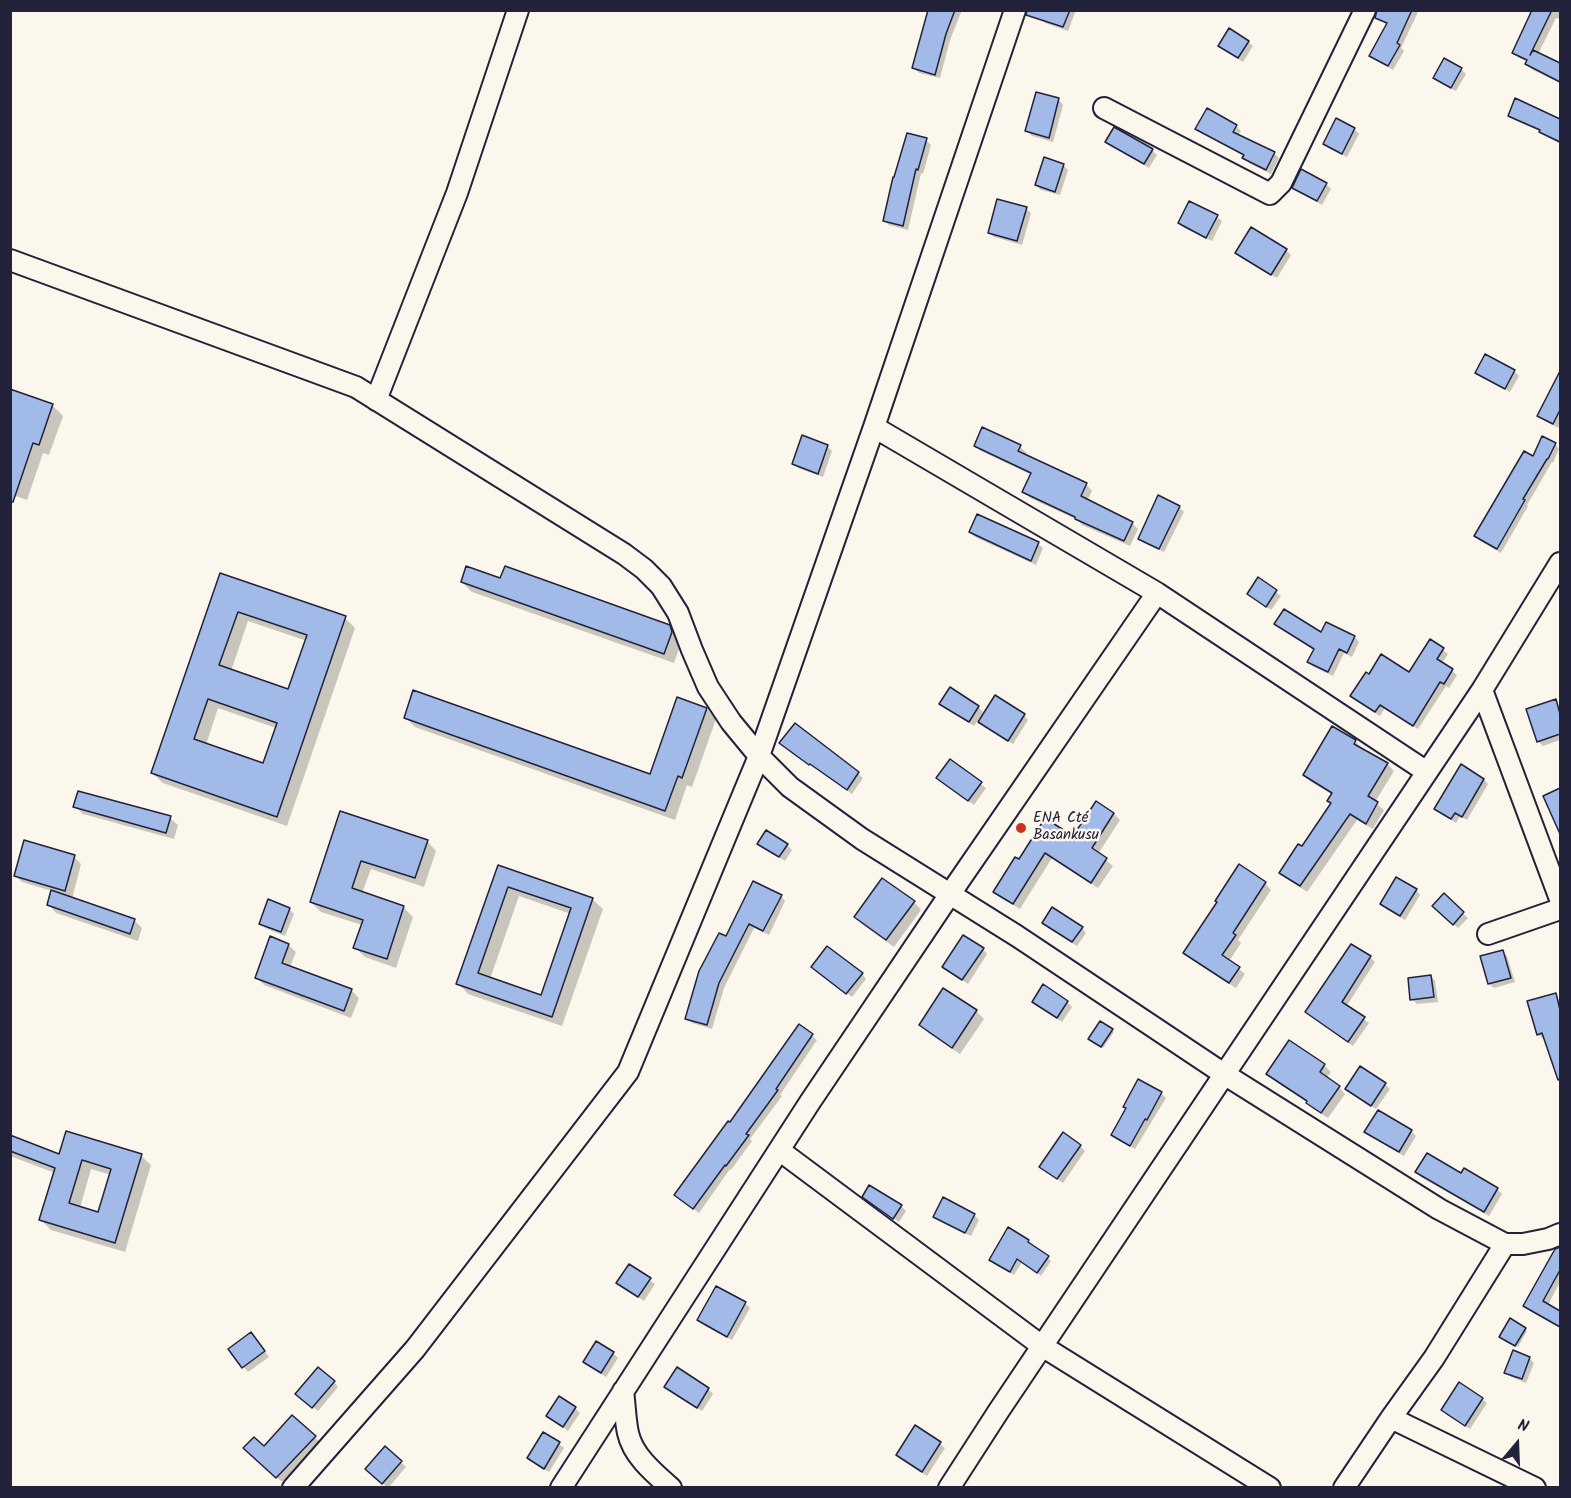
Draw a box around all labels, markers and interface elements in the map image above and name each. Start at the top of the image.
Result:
place label: ENA Cté Basankusu [1033,810,1099,845]
marker: ENA Cté Basankusu [1014,821,1028,835]
text: N [1514,1413,1532,1440]
north arrow [1487,1414,1547,1474]

